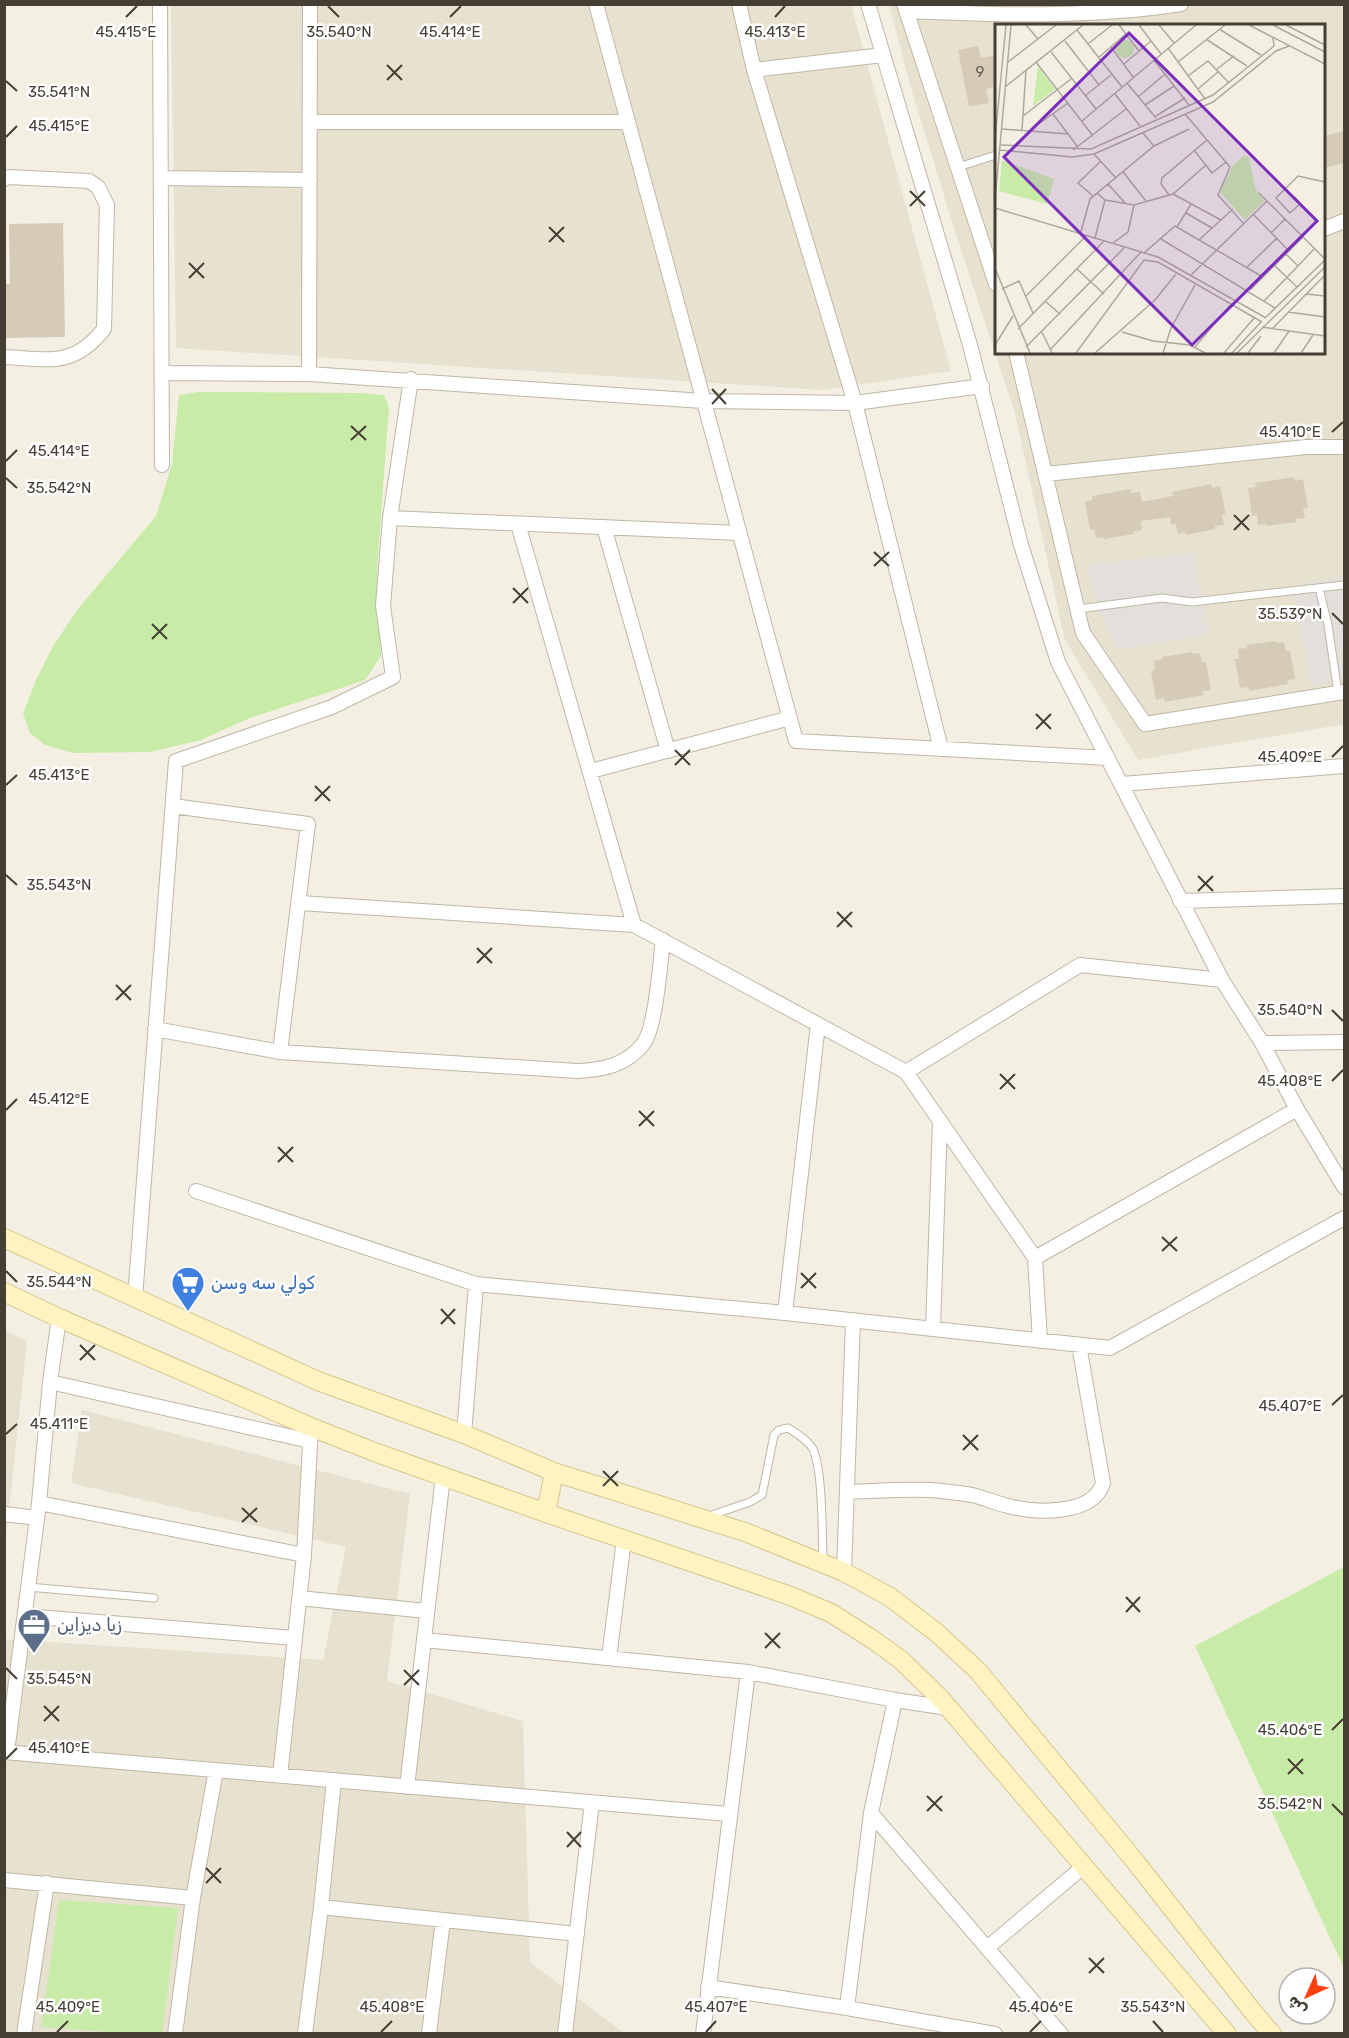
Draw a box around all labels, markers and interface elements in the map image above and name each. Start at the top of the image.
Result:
text: 45.415°E [96,23,156,41]
text: 35.540°N [306,23,372,41]
text: 45.414°E [419,23,481,41]
text: 45.413°E [745,23,806,41]
inset map [995,24,1325,354]
house number: 9 [976,63,985,81]
text: 35.541°N [28,83,90,101]
text: 45.415°E [29,117,89,135]
text: 45.410°E [1259,423,1321,441]
text: 45.414°E [28,442,90,460]
text: 35.542°N [27,479,91,497]
text: 35.539°N [1258,605,1322,623]
text: 45.409°E [1258,748,1322,766]
text: 45.413°E [29,766,90,784]
text: 35.543°N [26,876,92,894]
text: 35.540°N [1257,1001,1323,1019]
text: 45.408°E [1258,1072,1322,1090]
text: 45.412°E [29,1090,89,1108]
supermarket icon: كولي سه وسن [170,1265,206,1312]
place label: كولي سه وسن [211,1272,315,1296]
text: 35.544°N [26,1273,92,1291]
text: 45.407°E [1258,1397,1322,1415]
text: 45.411°E [30,1415,88,1433]
office icon: زیا دیزاین [16,1607,52,1654]
place label: زیا دیزاین [57,1614,122,1636]
text: 35.545°N [27,1670,91,1688]
text: 45.406°E [1258,1721,1322,1739]
text: 45.410°E [28,1739,90,1757]
text: 35.542°N [1258,1795,1322,1813]
north arrow [1277,1966,1337,2026]
text: ش [1283,1992,1311,2020]
text: 45.409°E [36,1998,100,2016]
text: 45.408°E [360,1998,424,2016]
text: 45.407°E [684,1998,748,2016]
text: 45.406°E [1009,1998,1073,2016]
text: 35.543°N [1120,1998,1186,2016]

